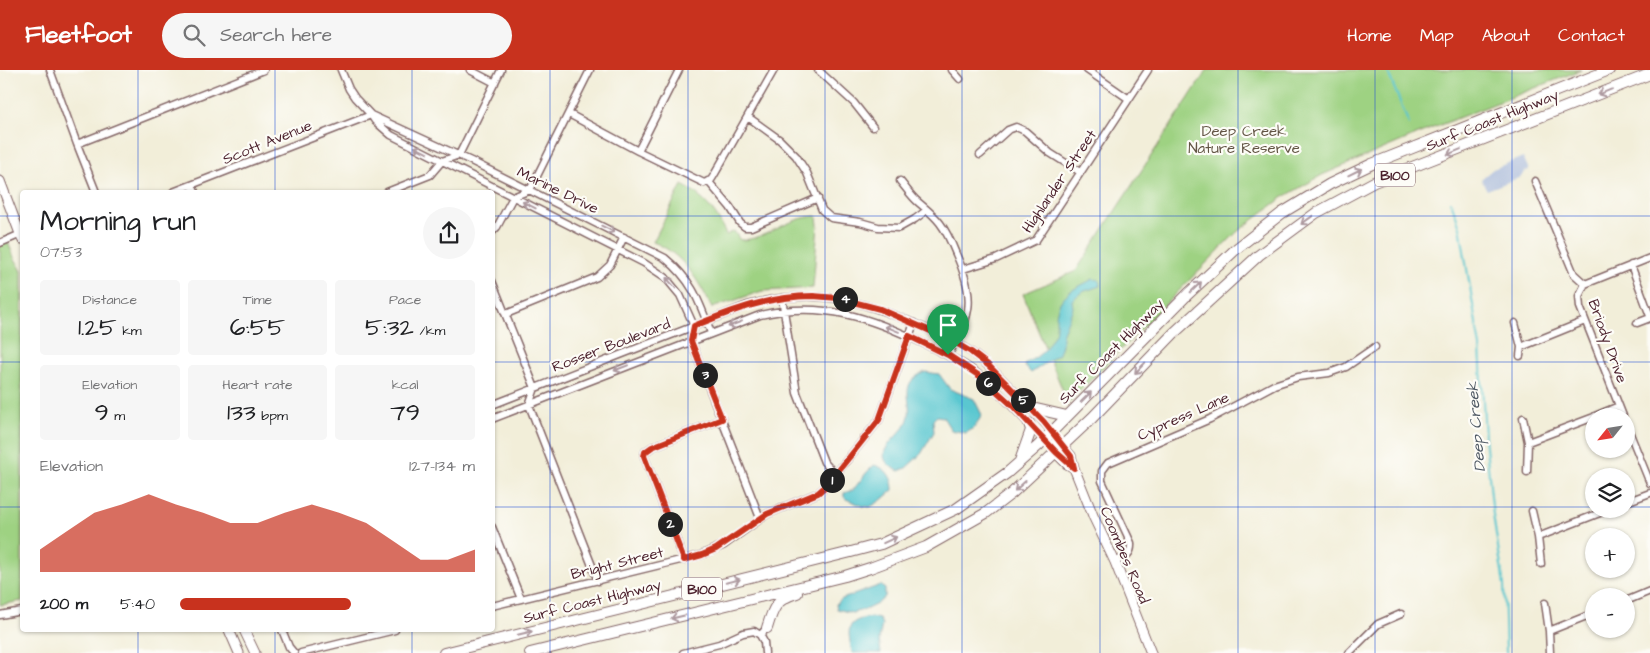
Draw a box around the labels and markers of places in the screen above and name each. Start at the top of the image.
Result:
pin: 4 [832,286,858,312]
pin [927,304,969,355]
pin: 3 [692,362,718,388]
pin: 6 [976,370,1000,396]
pin: 5 [1010,388,1036,412]
pin: 1 [820,468,844,492]
pin: 2 [658,512,682,536]

